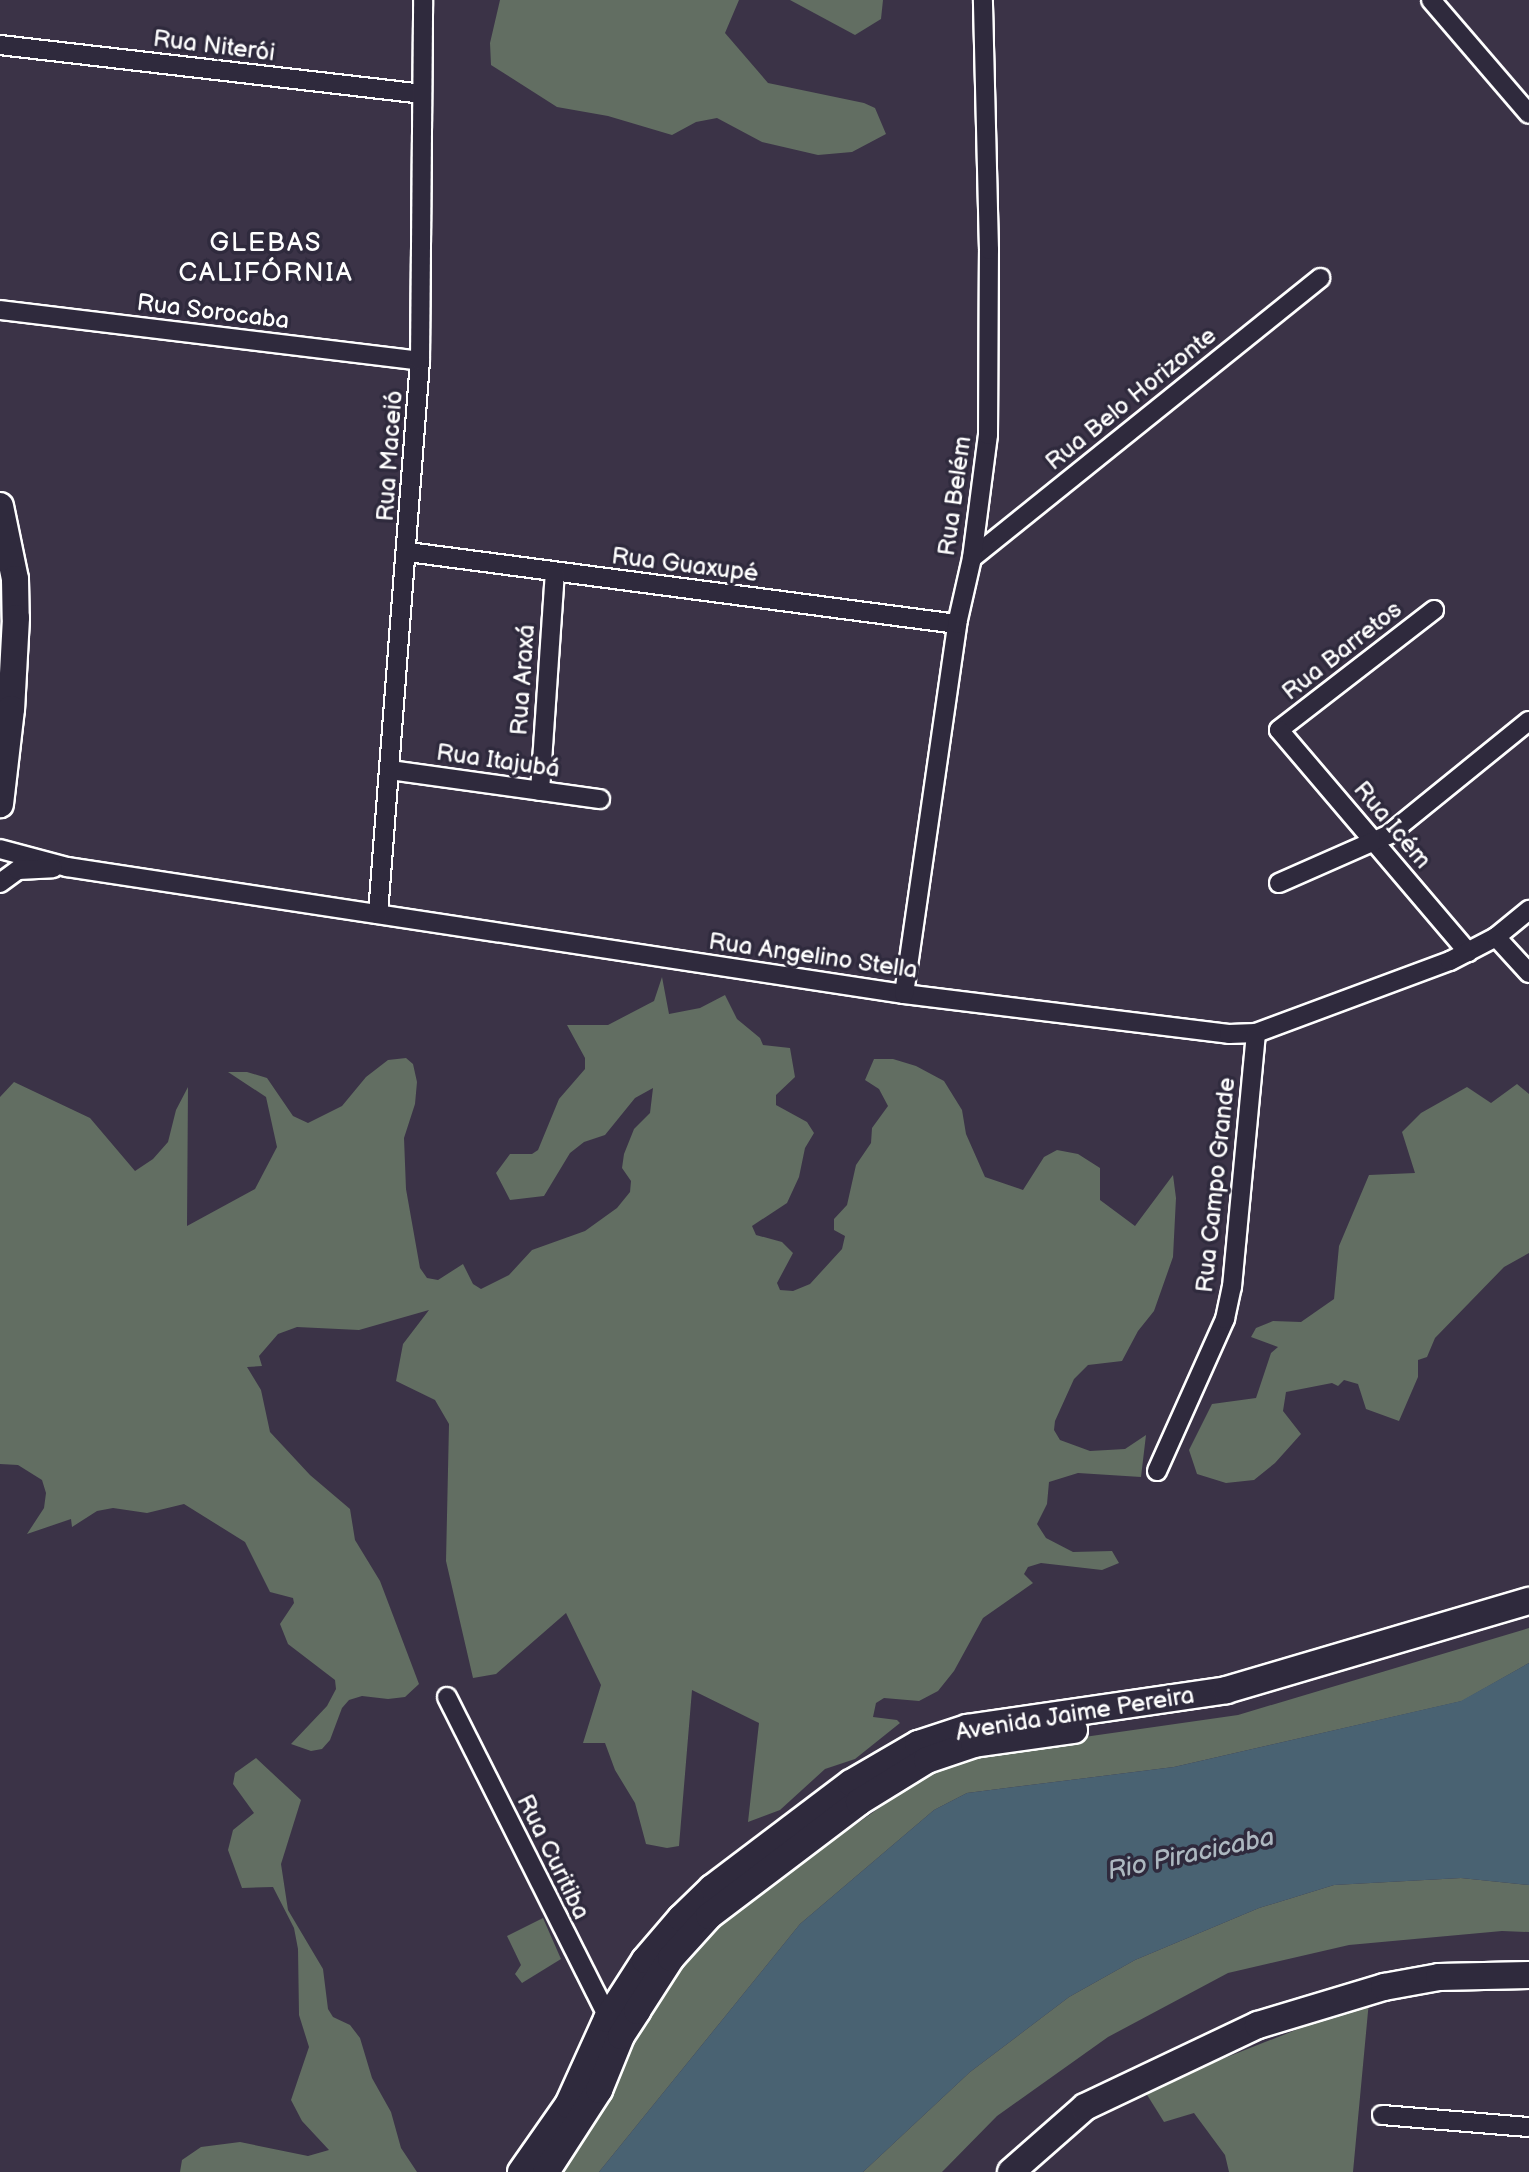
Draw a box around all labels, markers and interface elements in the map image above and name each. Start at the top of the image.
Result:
street label: Rua Niterói [151,24,277,68]
district label: GLEBAS CALIFÓRNIA [178,228,354,290]
street label: Rua Sorocaba [135,288,291,336]
street label: Rua Belo Horizonte [1040,321,1222,477]
street label: Rua Maceió [371,390,409,522]
street label: Rua Belém [932,434,978,558]
street label: Rua Guaxupé [610,542,760,588]
street label: Rua Barretos [1276,595,1408,707]
street label: Rua Araxá [505,624,541,736]
street label: Rua Itajubá [434,738,562,784]
street label: Rua Icém [1347,776,1437,874]
street label: Rua Angelino Stella [707,927,919,985]
street label: Rua Campo Grande [1190,1076,1242,1294]
street label: Avenida Jaime Pereira [953,1681,1197,1747]
street label: Rua Curitiba [510,1790,596,1924]
water label: Rio Piracicaba [1105,1822,1277,1888]

